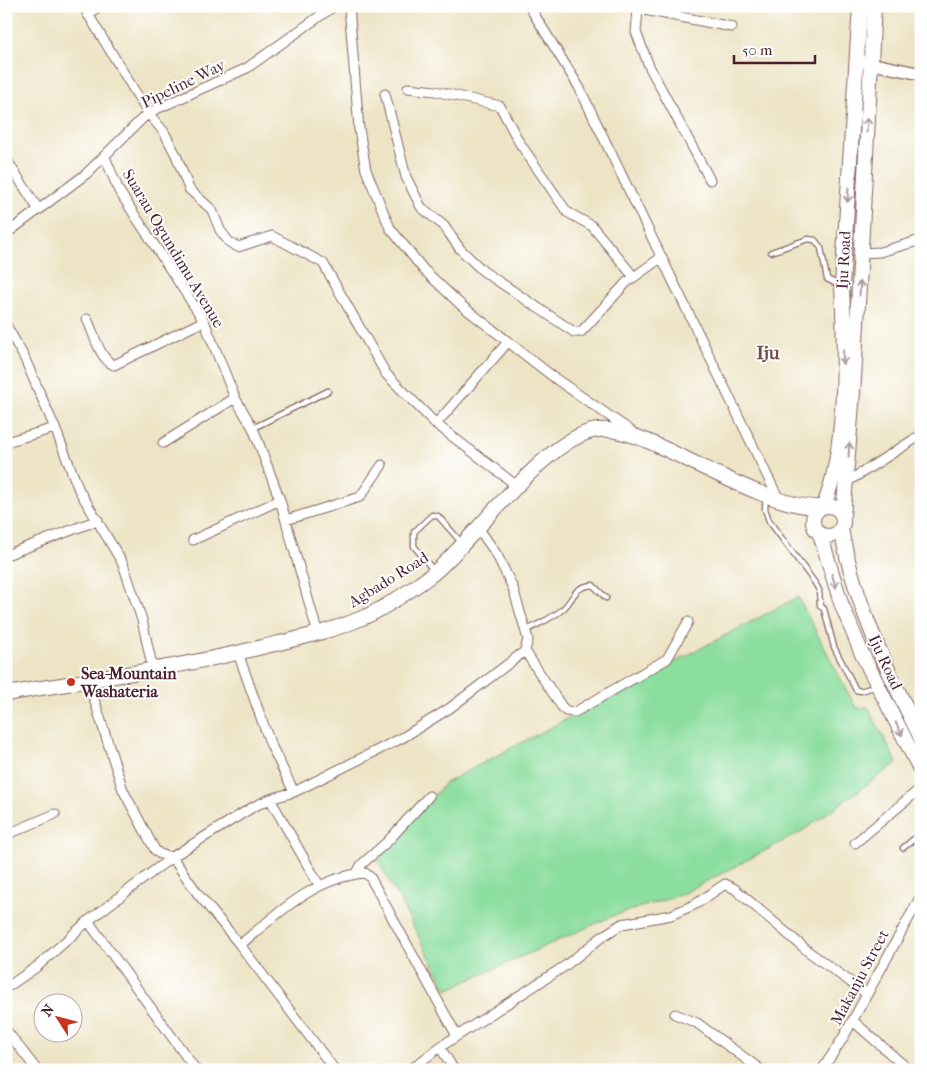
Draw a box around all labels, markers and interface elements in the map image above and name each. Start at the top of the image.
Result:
scale bar [734,32,816,64]
text: 50 m [742,41,773,59]
street label: Pipeline Way [138,55,229,112]
one-way arrow [863,118,872,134]
street label: Suarau Ogundimu Avenue [119,165,229,331]
one-way arrow [844,186,853,202]
street label: Iju Road [832,230,855,290]
one-way arrow [855,280,864,296]
district label: Iju [756,342,780,364]
one-way arrow [838,348,848,365]
one-way arrow [844,442,854,458]
street label: Agbado Road [344,547,432,612]
one-way arrow [830,572,840,588]
street label: Iju Road [865,632,907,693]
place label: Sea-Mountain Washateria [80,664,177,701]
marker: Sea-Mountain Washateria [65,676,77,688]
one-way arrow [894,722,904,737]
street label: Makanju Street [826,926,893,1028]
north arrow [32,994,82,1044]
text: N [38,1001,58,1020]

